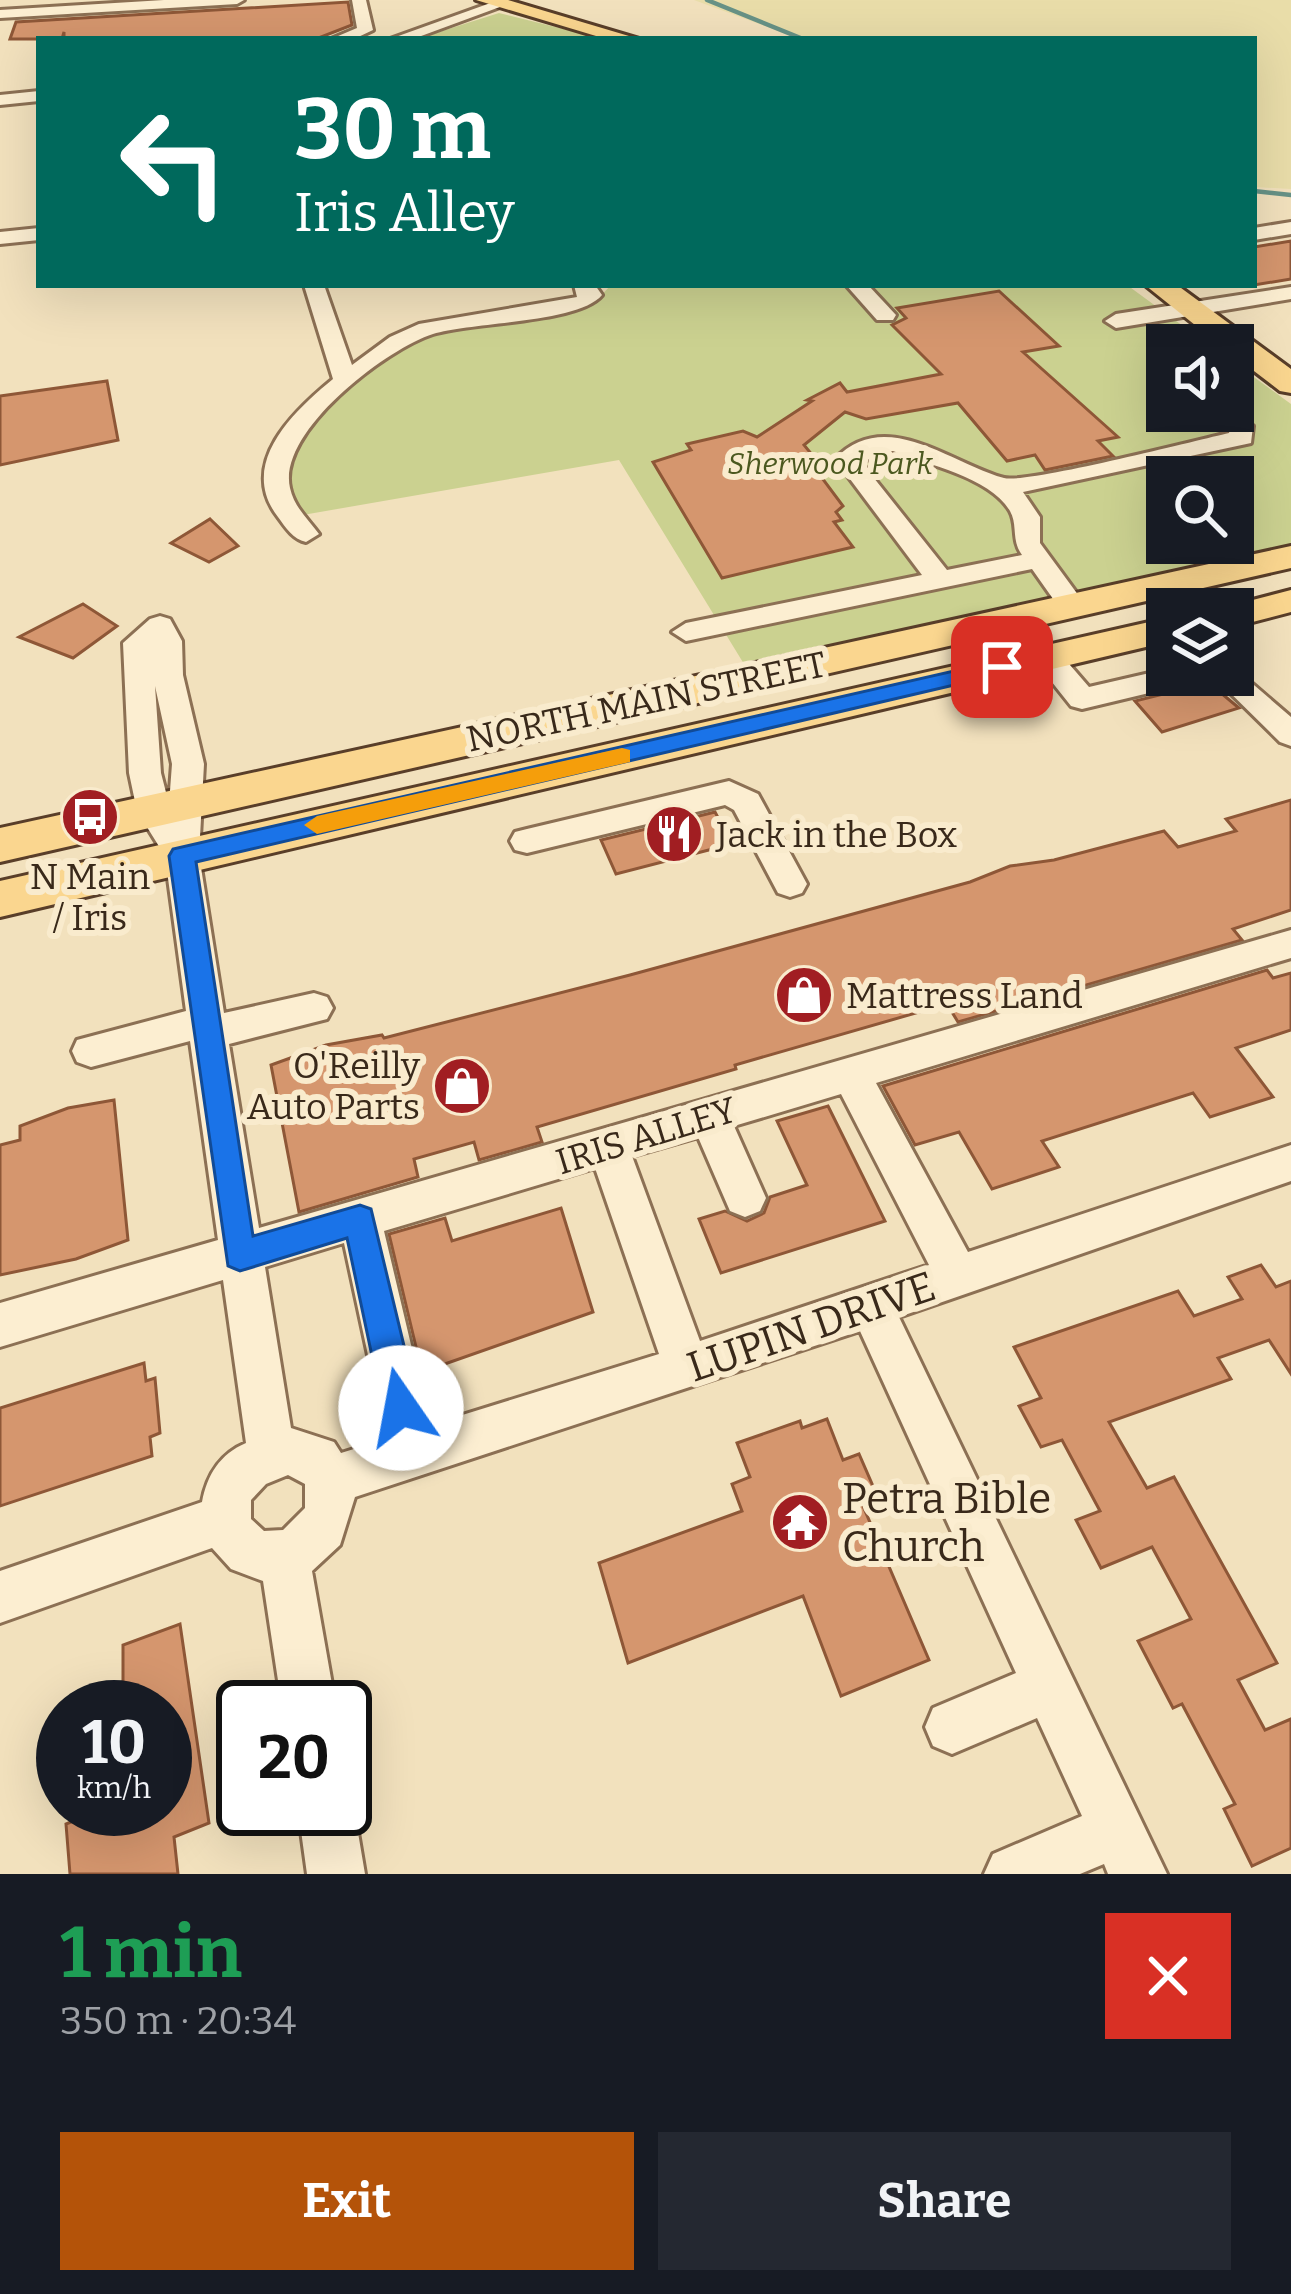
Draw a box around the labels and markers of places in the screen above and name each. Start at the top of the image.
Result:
pin [951,616,1053,718]
bus stop icon: N Main / Iris [59,786,121,848]
restaurant icon: Jack in the Box [643,803,705,865]
place label: Jack in the Box [715,813,957,857]
place label: N Main / Iris [30,855,150,940]
shop icon: Mattress Land [773,964,835,1026]
place label: Mattress Land [846,974,1083,1018]
place label: O'Reilly Auto Parts [247,1044,421,1129]
shop icon: O'Reilly Auto Parts [431,1055,493,1117]
place label: Petra Bible Church [842,1474,1051,1572]
temple icon: Petra Bible Church [769,1491,831,1553]

